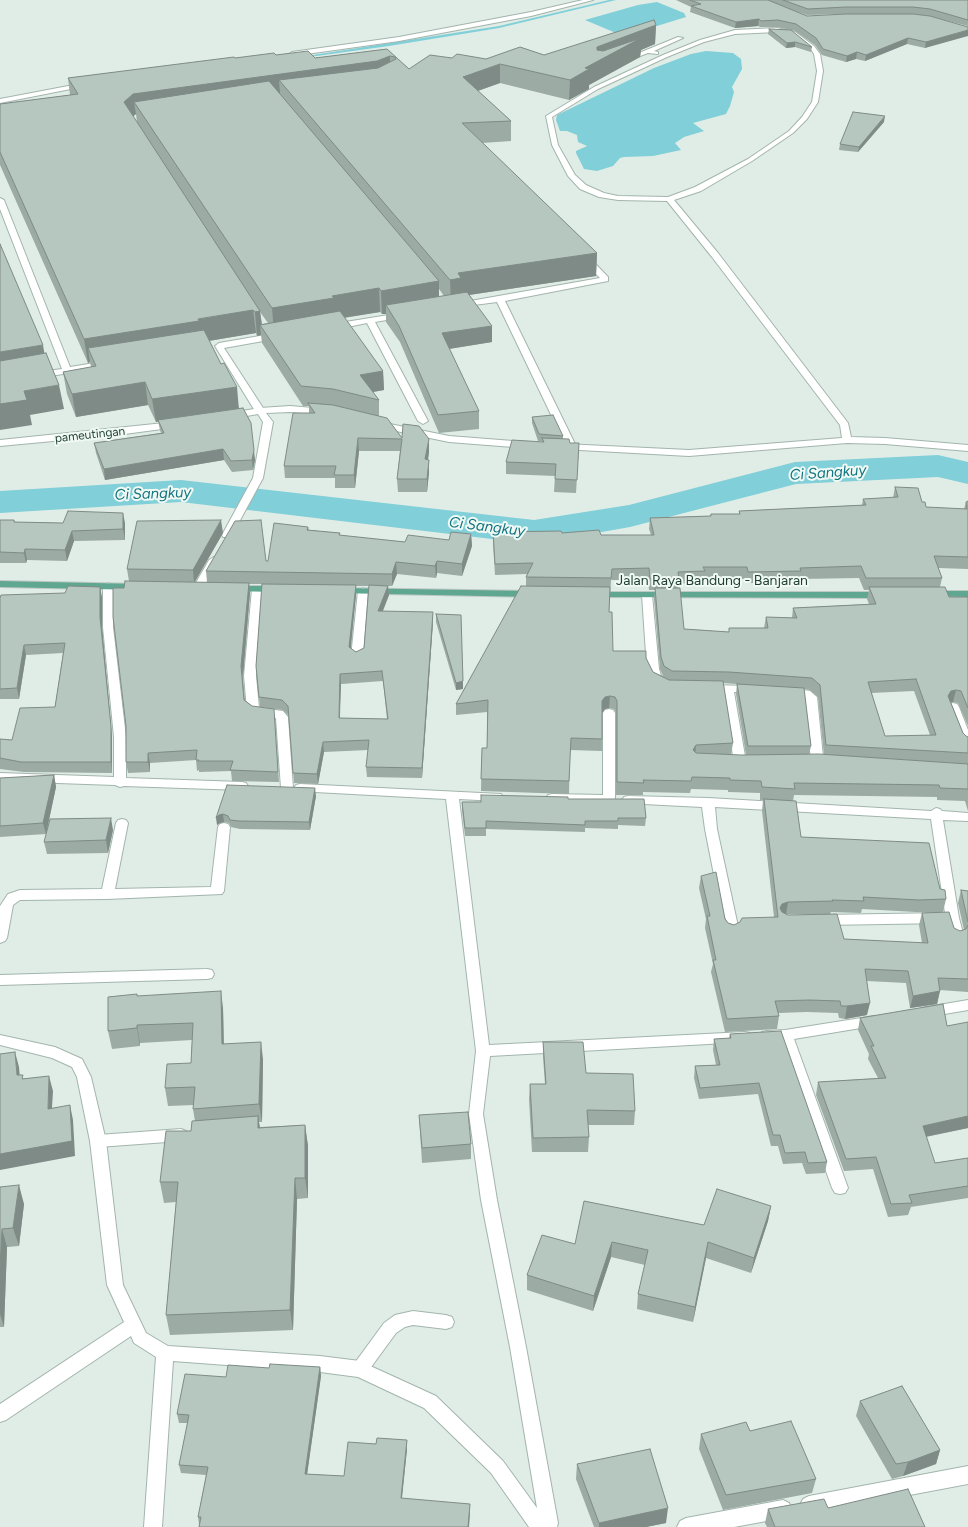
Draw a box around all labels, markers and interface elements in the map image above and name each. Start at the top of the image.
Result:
street label: pameutingan [54,424,126,446]
water label: Ci Sangkuy [789,461,867,485]
water label: Ci Sangkuy [114,484,192,504]
water label: Ci Sangkuy [448,513,526,541]
street label: Jalan Raya Bandung - Banjaran [616,573,808,589]

